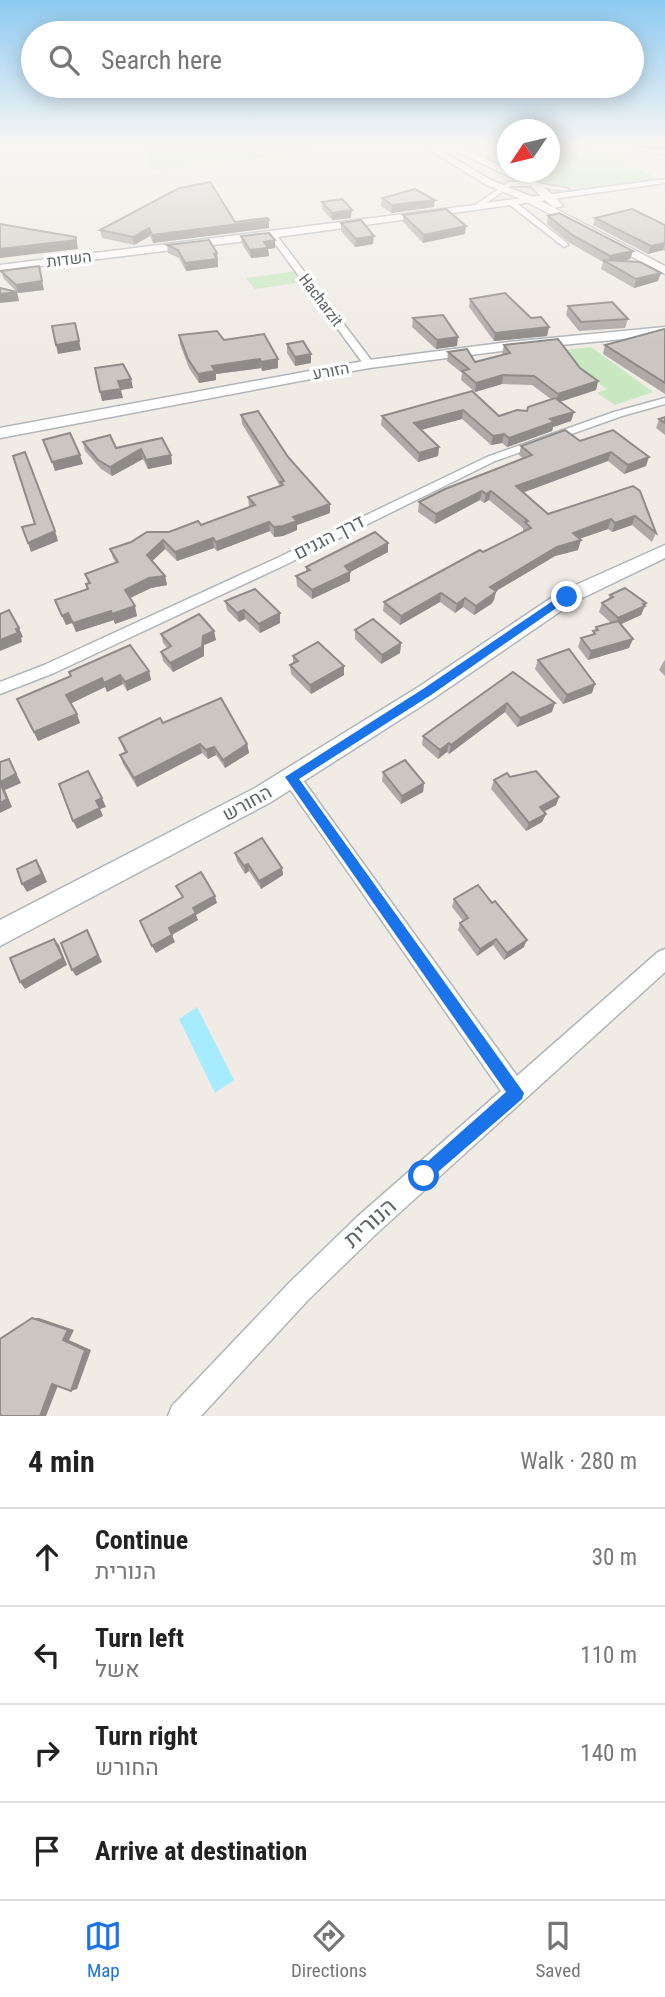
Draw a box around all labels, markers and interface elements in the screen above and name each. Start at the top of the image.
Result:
search box [21,21,644,98]
icon: search [45,41,83,79]
text: Search here [101,45,222,75]
north arrow [497,119,560,182]
street label: השדות [45,247,93,271]
street label: Hacharzit [295,270,347,330]
street label: הזורע [311,358,351,384]
street label: דרך הגנים [290,509,368,565]
route end [551,581,582,612]
street label: החורש [218,780,276,826]
route start [408,1160,439,1191]
street label: הנורית [338,1192,402,1254]
text: 4 min [28,1444,95,1479]
text: Walk · 280 m [520,1448,637,1475]
text: Continue [95,1525,188,1555]
icon: ahead [28,1538,66,1576]
text: 30 m [592,1544,637,1571]
text: הנורית [95,1558,156,1585]
text: Turn left [95,1623,184,1653]
icon: left [28,1636,66,1674]
text: 110 m [580,1642,637,1669]
text: אשל [95,1656,140,1683]
text: Turn right [95,1721,197,1751]
icon: right [28,1734,66,1772]
text: 140 m [580,1740,637,1767]
text: החורש [95,1754,159,1781]
icon: arrive [28,1832,66,1870]
text: Arrive at destination [95,1836,307,1866]
tab: Map [84,1917,122,1982]
tab: Directions [291,1917,367,1982]
tab: Saved [535,1917,581,1982]

